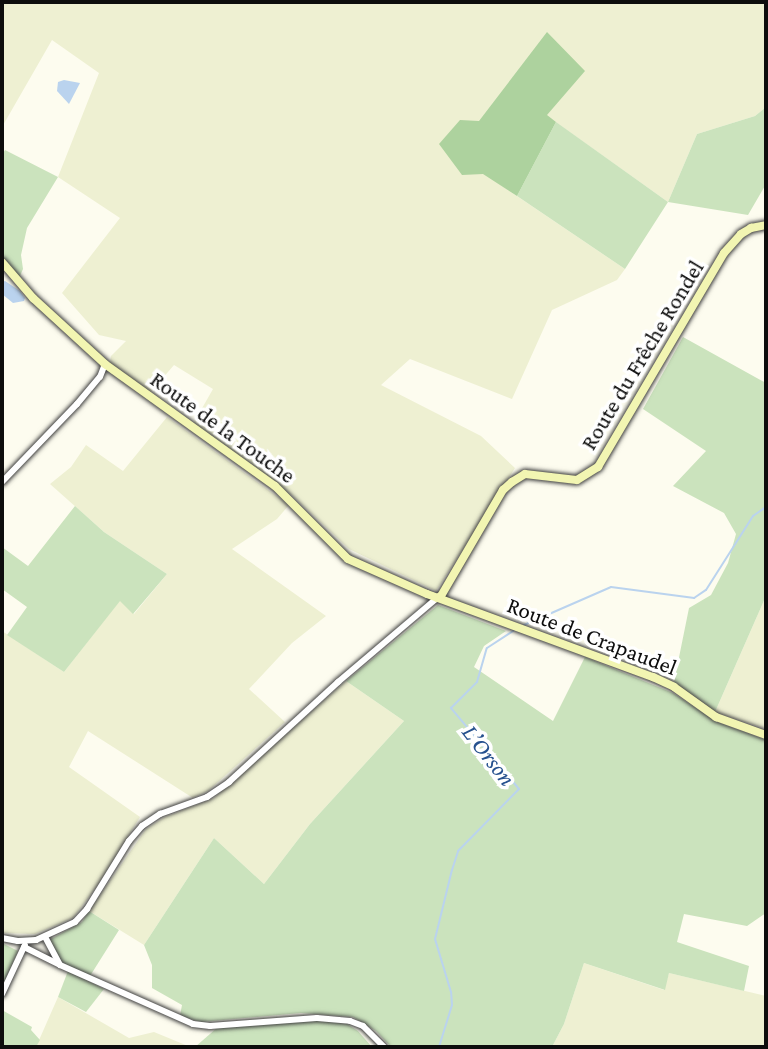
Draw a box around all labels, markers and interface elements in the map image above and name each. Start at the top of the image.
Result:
street label: Route du Frêche Rondel [574,255,710,455]
street label: Route de la Touche [145,365,301,489]
street label: Route de Crapaudel [503,591,681,681]
water label: L’Orson [456,718,522,792]

